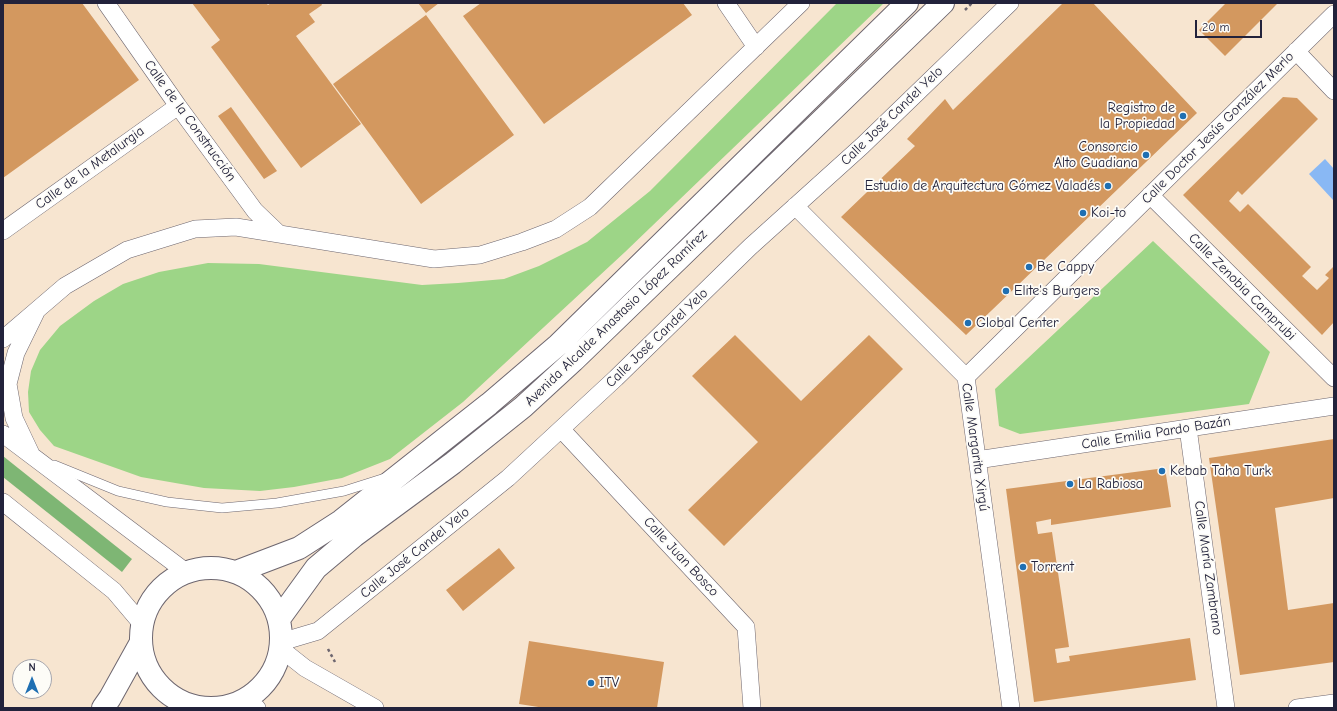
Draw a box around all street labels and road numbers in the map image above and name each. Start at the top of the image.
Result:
street label: Calle Doctor Jesús González Merlo [1138,48,1298,208]
street label: Calle de la Construcción [140,57,240,185]
street label: Calle José Candel Yelo [837,63,947,169]
street label: Calle de la Metalurgia [32,123,148,213]
street label: Avenida Alcalde Anastasio López Ramírez [521,226,711,410]
street label: Calle Zenobia Camprubi [1185,230,1299,344]
street label: Calle José Candel Yelo [602,285,712,391]
street label: Calle Margarita Xirgú [958,382,992,512]
street label: Calle Emilia Pardo Bazán [1080,413,1232,453]
street label: Calle María Zambrano [1190,500,1226,636]
street label: Calle José Candel Yelo [357,504,473,602]
street label: Calle Juan Bosco [640,514,722,600]

